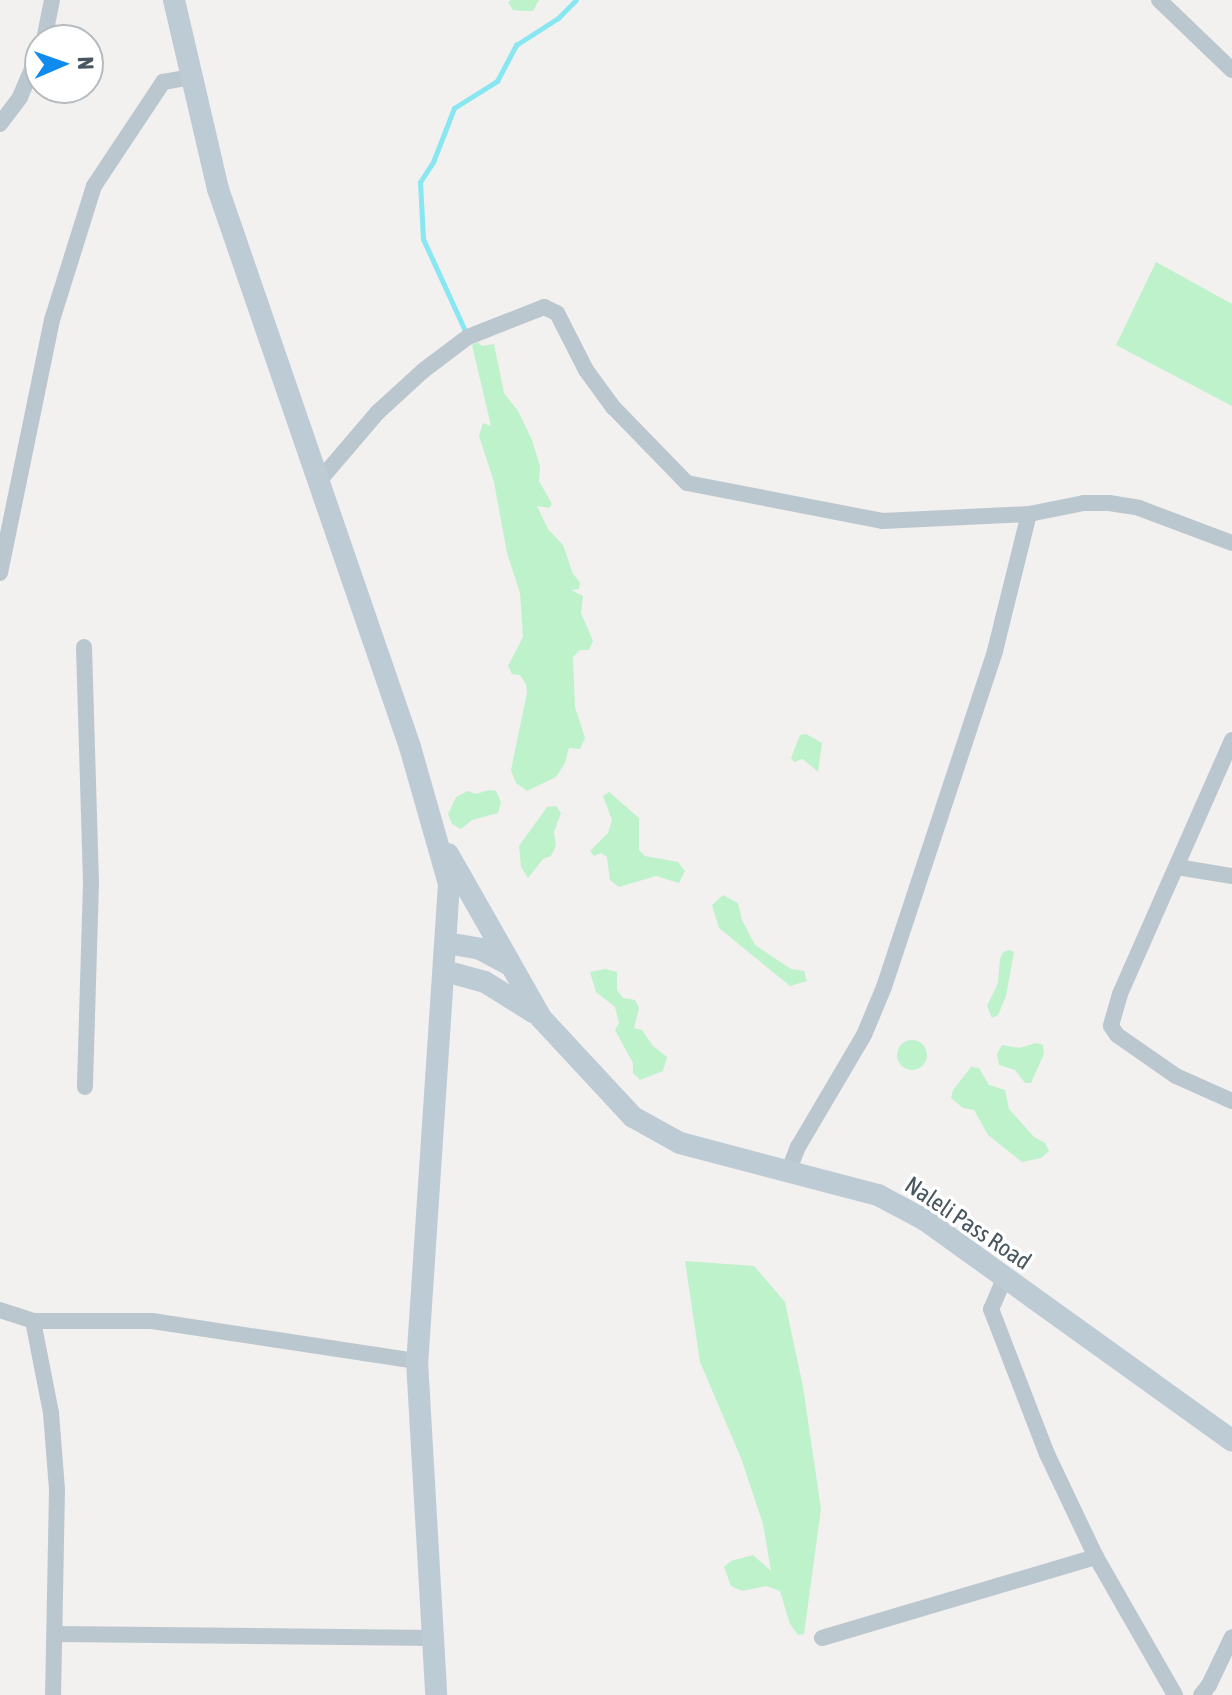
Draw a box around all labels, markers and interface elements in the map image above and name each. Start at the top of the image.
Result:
north arrow [24,24,104,104]
text: N [73,56,99,70]
street label: Naleli Pass Road [899,1170,1037,1276]

